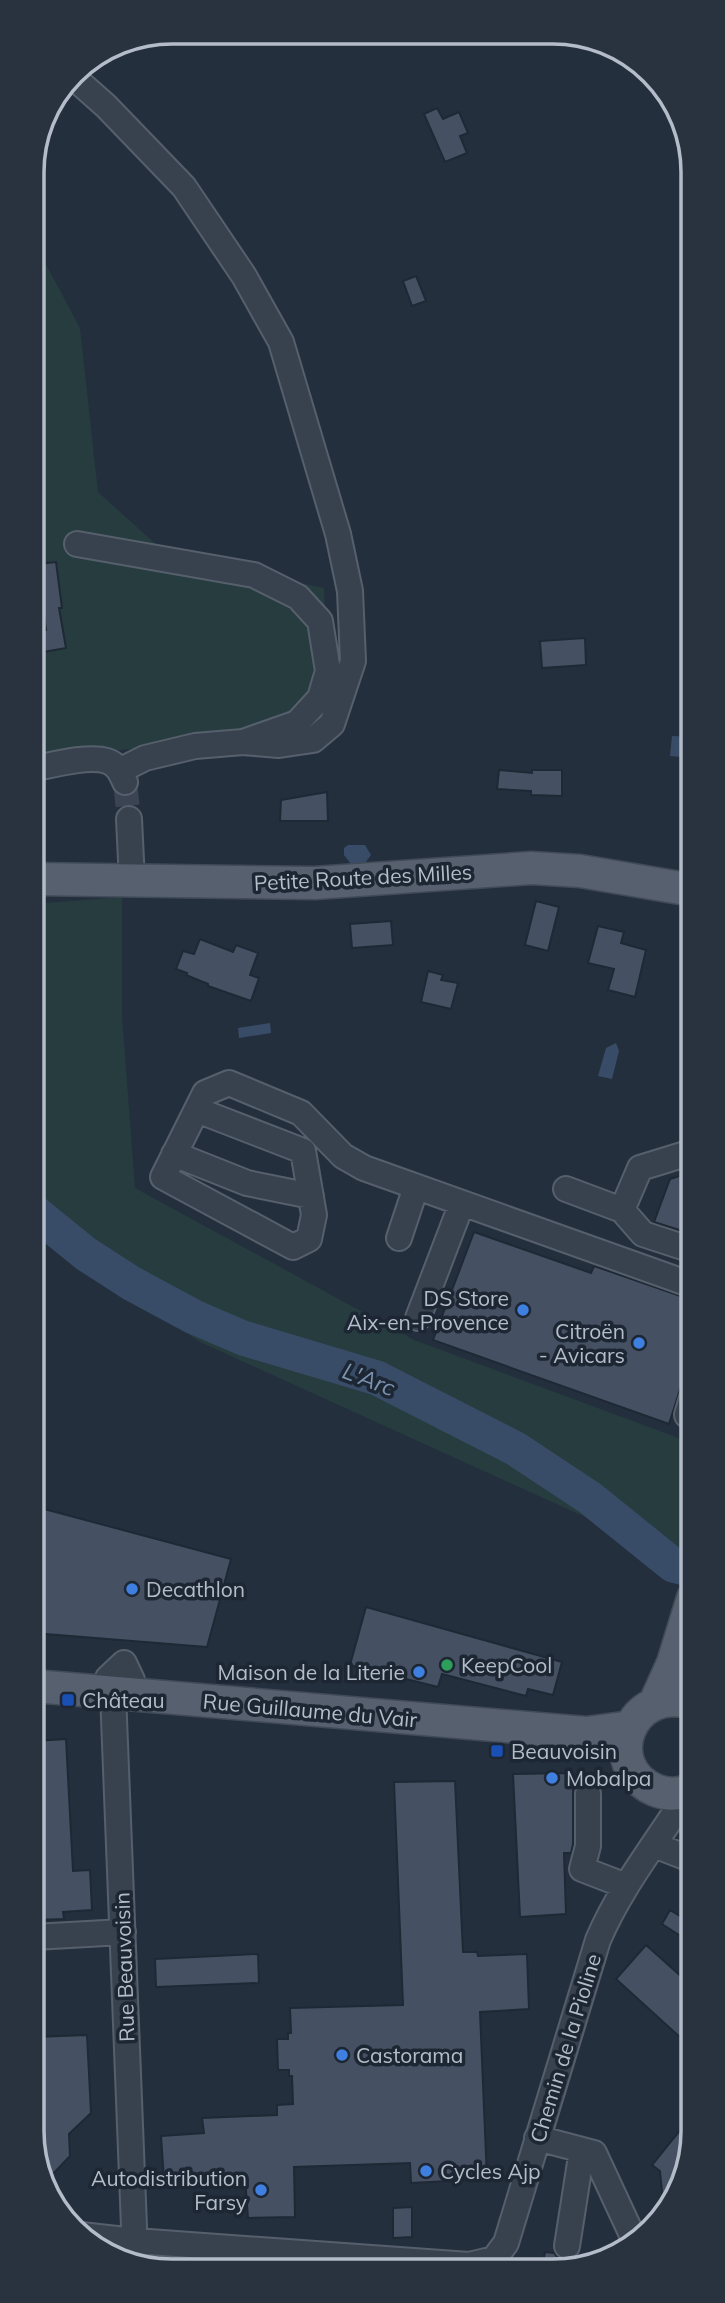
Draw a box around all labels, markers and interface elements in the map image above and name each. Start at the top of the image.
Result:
street label: Petite Route des Milles [253,858,473,896]
place label: DS Store Aix-en-Provence [347,1285,509,1335]
marker: DS Store Aix-en-Provence [515,1302,531,1318]
place label: Citroën - Avicars [539,1318,625,1368]
marker: Citroën - Avicars [631,1335,647,1351]
water label: L'Arc [339,1356,400,1402]
place label: Decathlon [146,1576,245,1602]
marker: Decathlon [124,1581,140,1597]
place label: KeepCool [461,1652,552,1678]
marker: KeepCool [439,1657,455,1673]
place label: Maison de la Literie [217,1659,405,1685]
marker: Maison de la Literie [411,1664,427,1680]
place label: Château [82,1687,165,1713]
street label: Rue Guillaume du Vair [202,1688,419,1732]
marker: Château [60,1692,76,1708]
place label: Beauvoisin [511,1738,617,1764]
marker: Beauvoisin [489,1743,505,1759]
place label: Mobalpa [566,1765,651,1791]
marker: Mobalpa [544,1770,560,1786]
street label: Rue Beauvoisin [108,1892,140,2042]
street label: Chemin de la Pioline [524,1950,606,2146]
place label: Castorama [356,2042,463,2068]
marker: Castorama [334,2047,350,2063]
place label: Cycles Ajp [440,2158,541,2184]
marker: Cycles Ajp [418,2163,434,2179]
place label: Autodistribution Farsy [91,2165,247,2215]
marker: Autodistribution Farsy [253,2182,269,2198]

